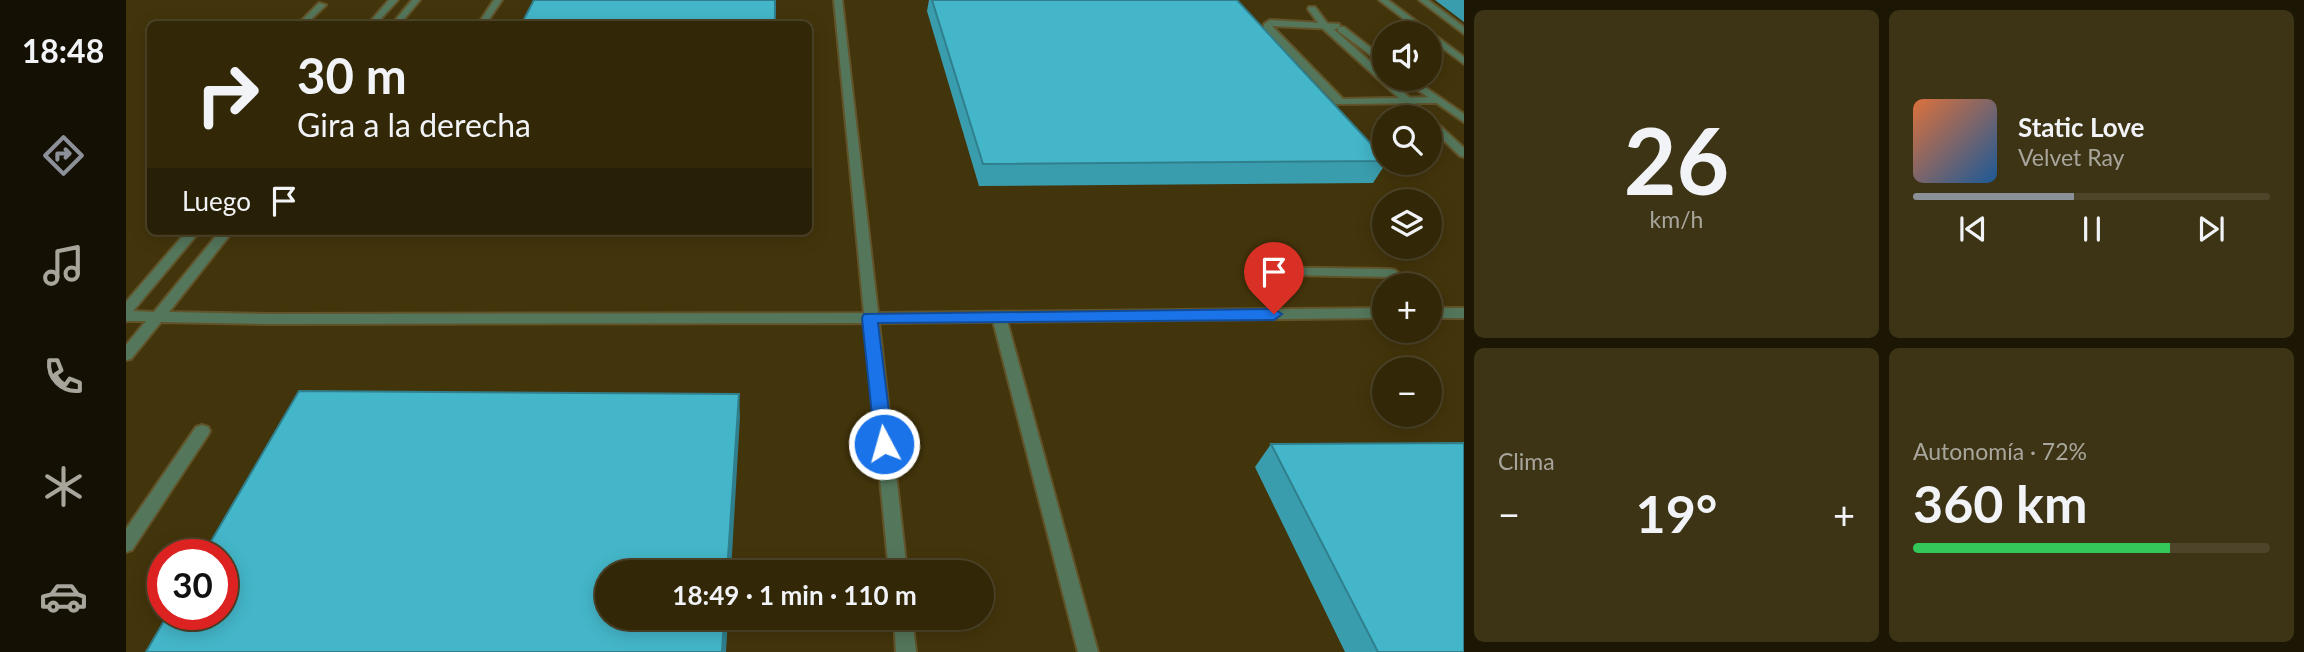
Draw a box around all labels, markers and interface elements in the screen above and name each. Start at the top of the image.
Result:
map controls [1372,21,1442,427]
button: sound [1372,21,1442,91]
text: 18:48 [22,31,104,70]
text: 30 m [297,46,407,104]
icon: right [182,49,273,140]
text: Gira a la derecha [297,105,531,144]
button: search [1372,105,1442,175]
text: 26 [1624,105,1729,214]
text: Static Love [2018,111,2145,143]
icon: directions [39,131,88,180]
text: Velvet Ray [2018,143,2124,171]
icon: arrive [265,182,303,220]
text: Luego [182,185,251,217]
button: layers [1372,189,1442,259]
text: km/h [1650,205,1703,233]
icon: previous [1954,210,1992,248]
icon: pause [2073,210,2111,248]
icon: next [2192,210,2230,248]
icon: music [39,241,88,290]
pin [1244,242,1304,314]
icon: arrive [1255,253,1293,291]
button: + [1372,273,1442,343]
icon: phone [39,352,88,401]
button: − [1372,357,1442,427]
position arrow [847,407,921,481]
text: Autonomía · 72% [1913,437,2087,465]
text: Clima [1498,447,1555,475]
icon: climate [39,462,88,511]
text: 360 km [1913,472,2087,534]
text: 19° [1636,482,1717,544]
text: − [1498,491,1520,537]
text: + [1833,491,1855,537]
speed limit sign: 30 [147,539,238,630]
icon: car [39,572,88,621]
text: 18:49 · 1 min · 110 m [672,579,917,611]

